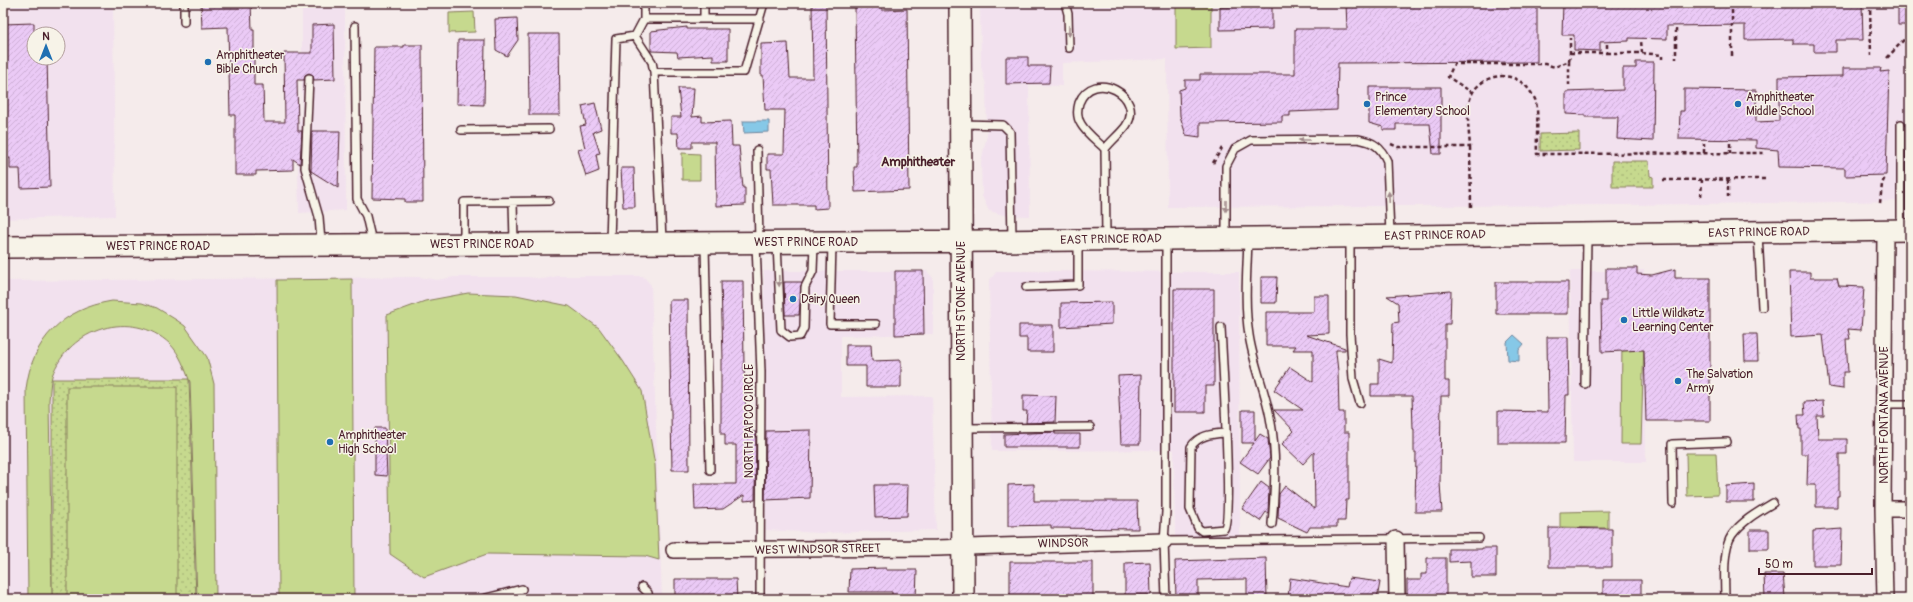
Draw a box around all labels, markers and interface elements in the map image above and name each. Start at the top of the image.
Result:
one-way arrow [1066,25,1072,38]
north arrow [26,26,66,66]
text: N [42,30,50,43]
place label: Amphitheater Bible Church [216,48,285,77]
marker: Amphitheater Bible Church [203,57,213,67]
place label: Prince Elementary School [1375,90,1470,119]
place label: Amphitheater Middle School [1746,90,1815,119]
marker: Prince Elementary School [1362,99,1372,109]
marker: Amphitheater Middle School [1733,99,1743,109]
one-way arrow [1297,137,1310,143]
district label: Amphitheater [881,154,955,170]
one-way arrow [1386,190,1392,203]
one-way arrow [1223,200,1229,213]
street label: EAST PRINCE ROAD [1708,224,1810,241]
street label: EAST PRINCE ROAD [1384,227,1486,244]
street label: EAST PRINCE ROAD [1060,231,1162,248]
street label: WEST PRINCE ROAD [754,235,858,250]
street label: WEST PRINCE ROAD [430,237,534,252]
street label: WEST PRINCE ROAD [106,239,210,254]
street label: NORTH STONE AVENUE [954,241,969,361]
one-way arrow [775,275,782,287]
place label: Dairy Queen [801,292,860,307]
marker: Dairy Queen [788,294,798,304]
place label: Little Wildkatz Learning Center [1632,306,1714,335]
marker: Little Wildkatz Learning Center [1619,315,1629,325]
street label: NORTH FONTANA AVENUE [1877,346,1892,484]
street label: NORTH PAPCO CIRCLE [742,364,757,478]
place label: The Salvation Army [1686,367,1753,396]
marker: The Salvation Army [1673,376,1683,386]
place label: Amphitheater High School [338,428,407,457]
marker: Amphitheater High School [325,437,335,447]
street label: WINDSOR [1037,536,1089,551]
street label: WEST WINDSOR STREET [755,541,881,558]
scale bar [1759,550,1872,576]
text: 50 m [1765,557,1793,572]

